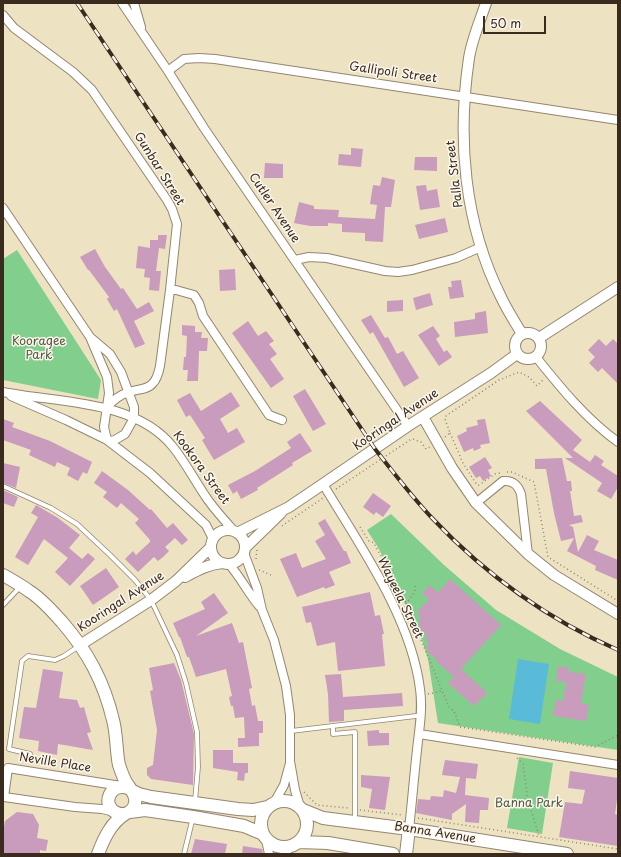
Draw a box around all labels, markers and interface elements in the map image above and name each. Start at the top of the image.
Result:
scale bar [485,8,548,34]
text: 50 m [490,14,521,32]
street label: Gallipoli Street [348,60,438,86]
street label: Gunbar Street [131,130,187,208]
street label: Palla Street [444,139,466,209]
street label: Cutler Avenue [245,170,303,246]
park label: Kooragee Park [12,335,66,363]
street label: Kooringal Avenue [351,386,441,454]
street label: Kookora Street [170,429,232,507]
street label: Wayeela Street [374,555,426,641]
street label: Kooringal Avenue [75,569,167,635]
street label: Neville Place [18,750,92,776]
park label: Banna Park [495,797,563,811]
street label: Banna Avenue [393,819,477,847]

